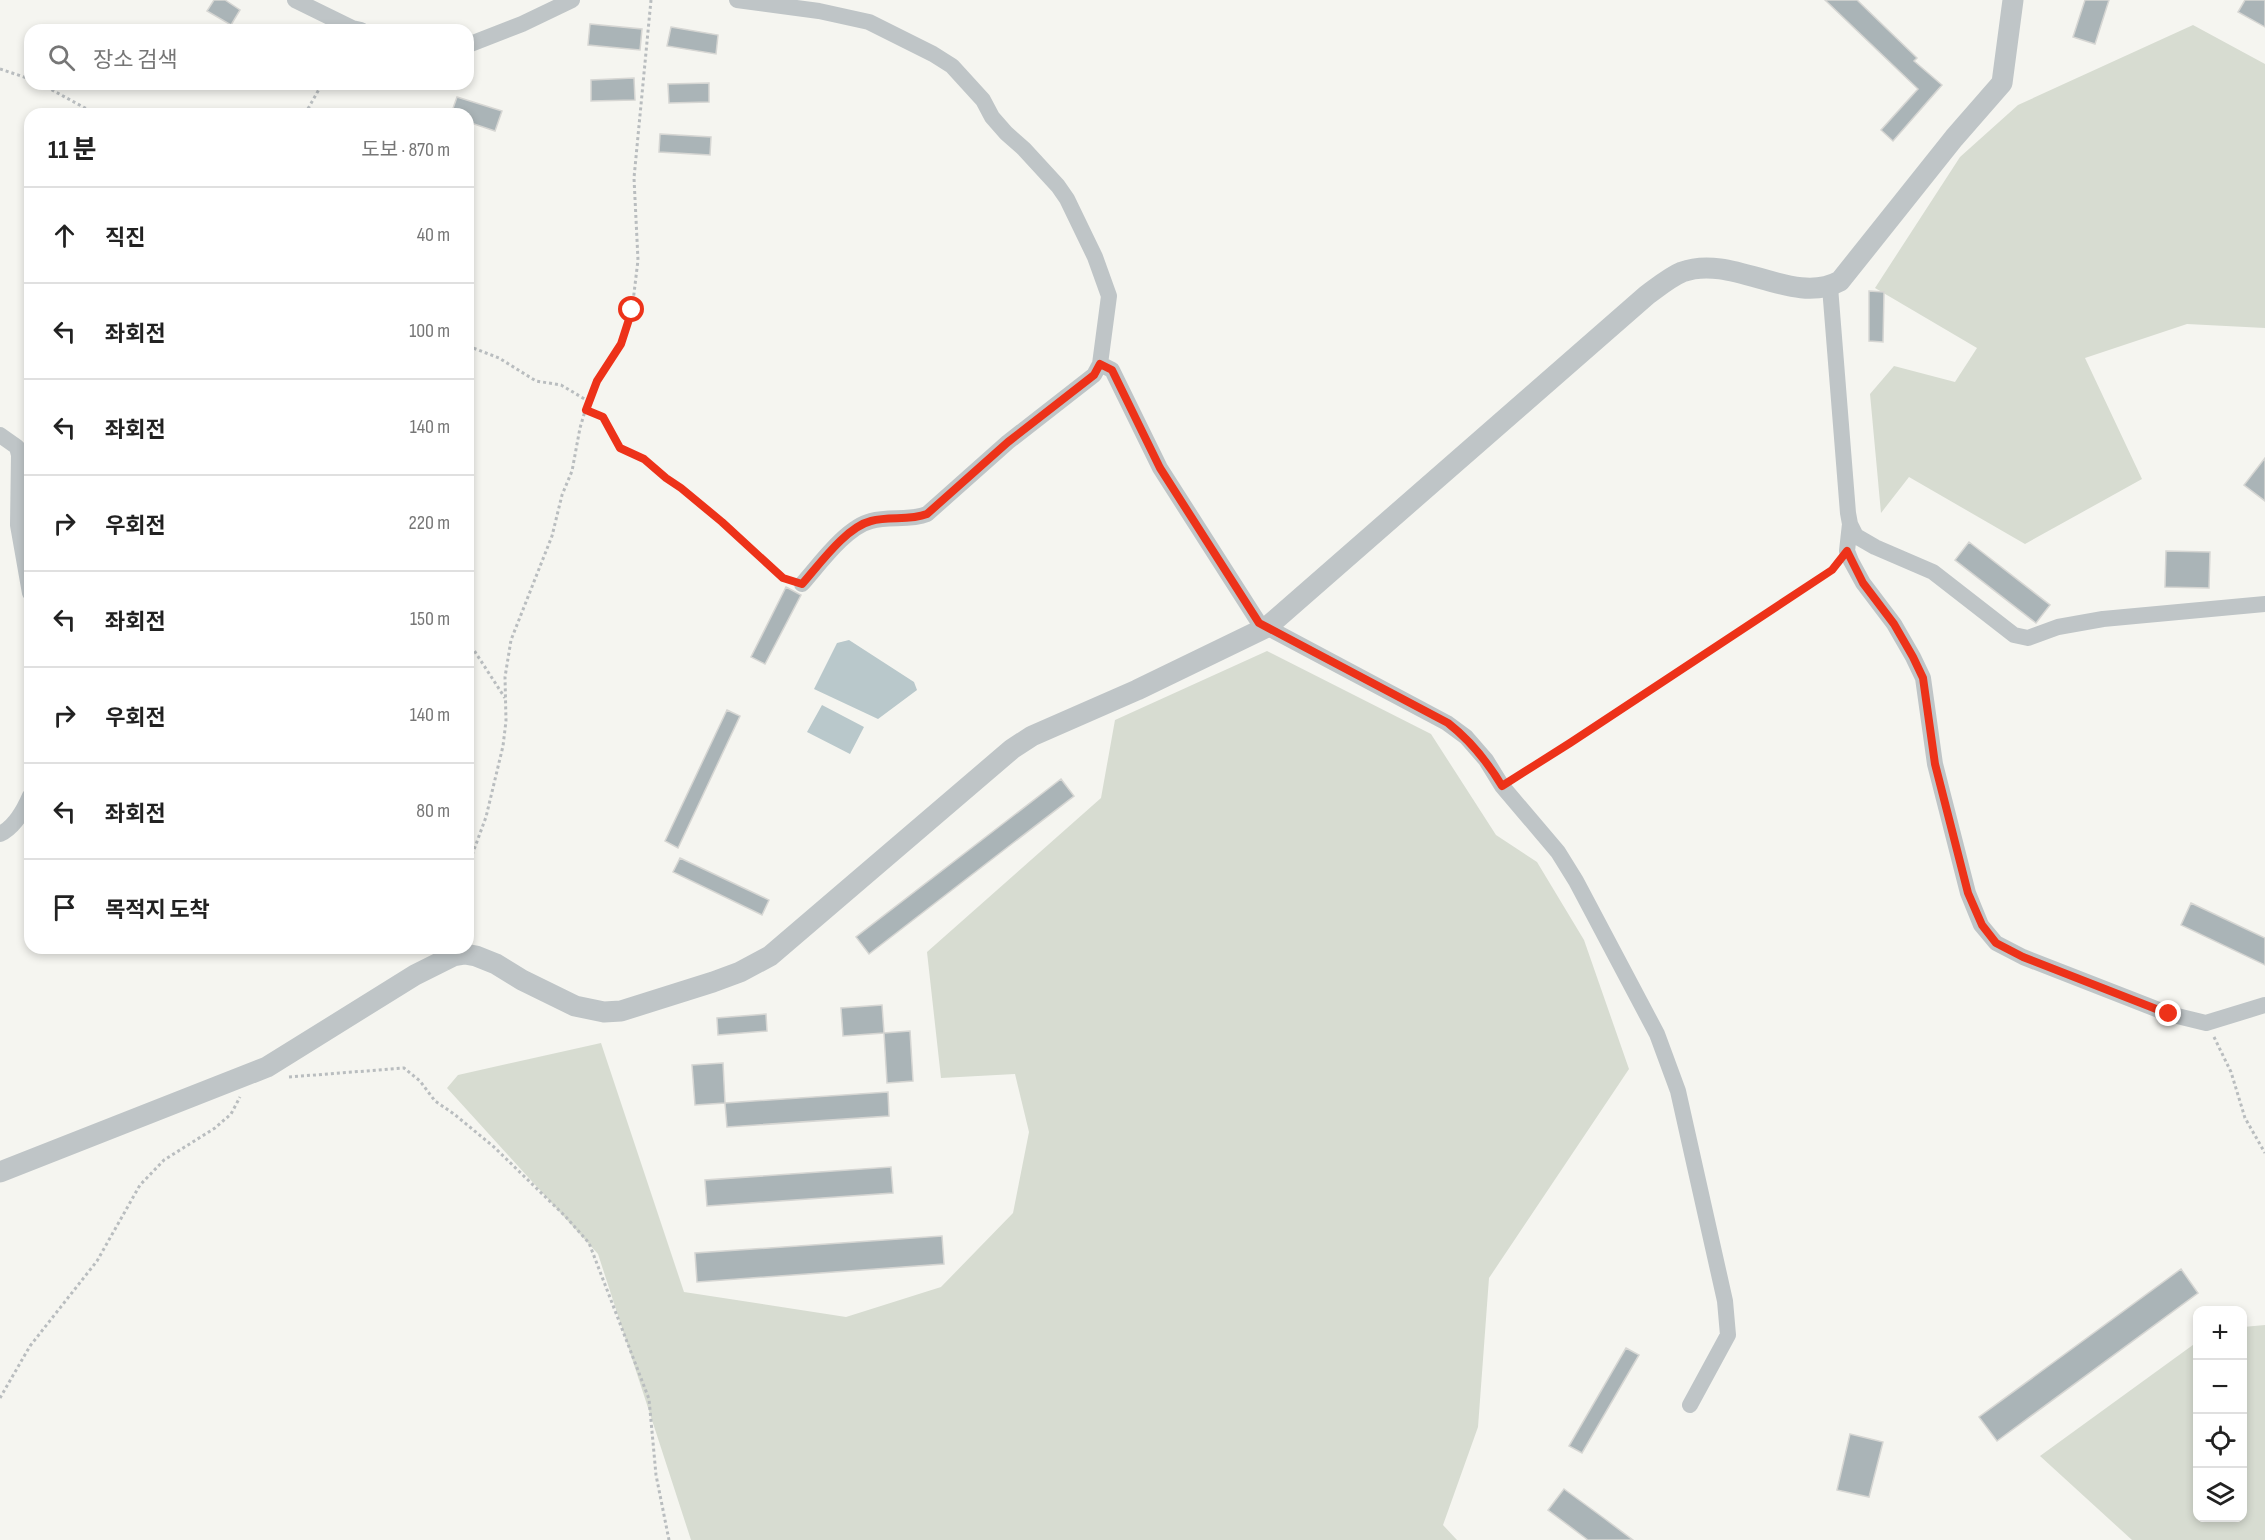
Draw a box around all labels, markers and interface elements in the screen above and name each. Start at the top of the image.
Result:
search box [24,24,474,90]
icon: search [45,41,78,74]
text: 장소 검색 [93,47,177,74]
text: 11 분 [48,135,96,166]
text: 도보 · 870 m [361,138,450,162]
icon: ahead [48,219,81,252]
text: 40 m [417,223,450,247]
text: 직진 [105,225,145,252]
route start [618,296,644,322]
icon: left [48,315,81,348]
text: 100 m [409,319,450,343]
text: 좌회전 [105,321,166,348]
icon: left [48,411,81,444]
text: 140 m [410,415,450,439]
text: 좌회전 [105,417,166,444]
icon: right [48,507,81,540]
text: 220 m [409,511,450,535]
text: 우회전 [105,513,166,540]
icon: left [48,603,81,636]
text: 150 m [410,607,450,631]
text: 좌회전 [105,609,166,636]
icon: right [48,699,81,732]
text: 140 m [410,703,450,727]
text: 우회전 [105,705,166,732]
icon: left [48,795,81,828]
text: 80 m [416,799,450,823]
text: 좌회전 [105,801,166,828]
icon: arrive [48,891,81,924]
text: 목적지 도착 [105,897,210,924]
route end [2155,1000,2181,1026]
map controls [2193,1306,2247,1522]
button: + [2193,1306,2247,1360]
button: − [2193,1360,2247,1414]
button: locate [2193,1414,2247,1468]
button: layers [2193,1468,2247,1522]

